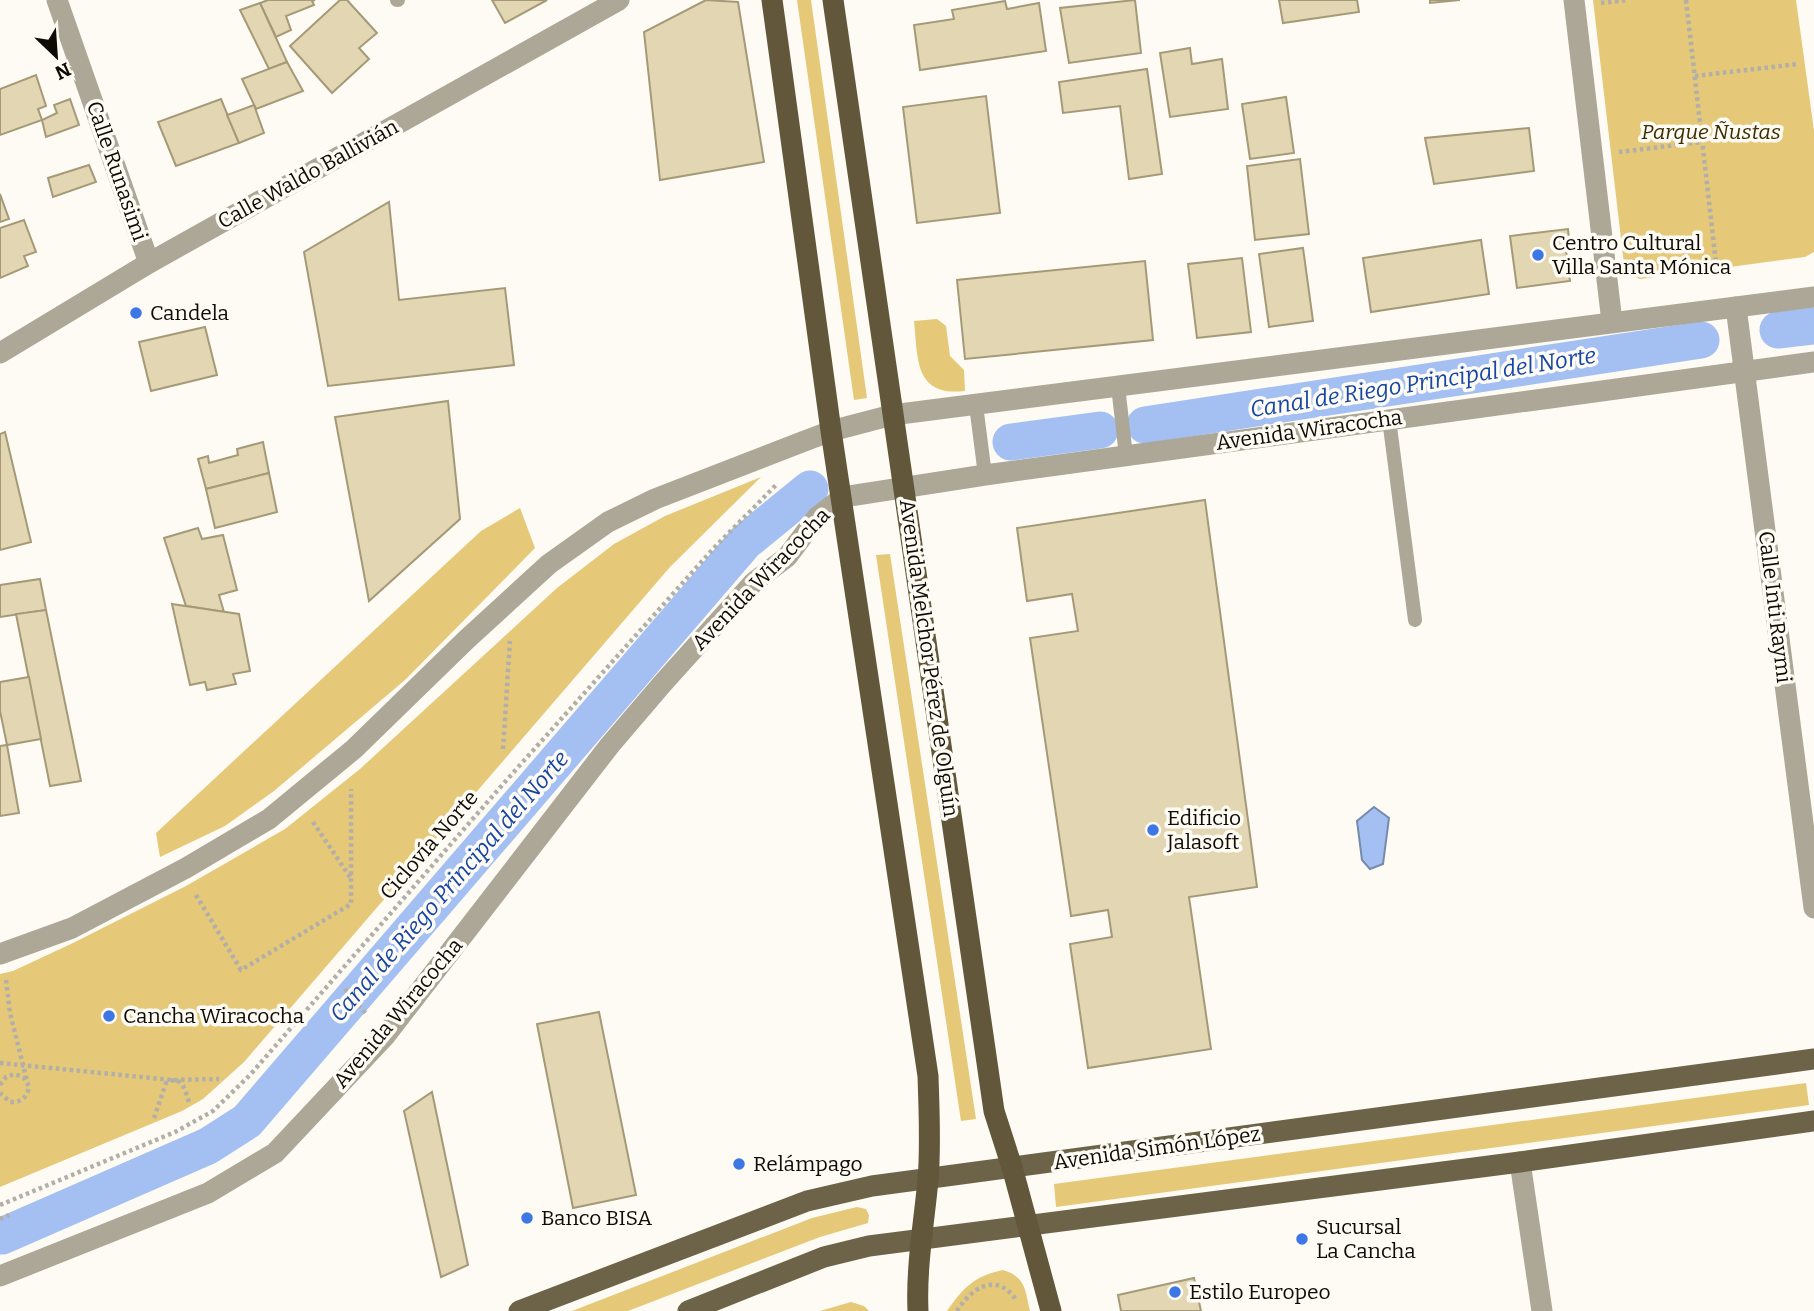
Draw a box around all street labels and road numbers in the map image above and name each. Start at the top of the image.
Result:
street label: Calle Runasimi [81,98,153,244]
street label: Calle Waldo Ballivián [213,114,403,234]
street label: Avenida Wiracocha [1214,404,1404,456]
street label: Avenida Melchor Pérez de Olguín [894,497,964,819]
street label: Avenida Wiracocha [686,502,836,656]
street label: Calle Inti Raymi [1753,530,1797,684]
street label: Ciclovía Norte [374,785,484,905]
street label: Avenida Wiracocha [328,932,469,1093]
street label: Avenida Simón López [1052,1121,1262,1175]

